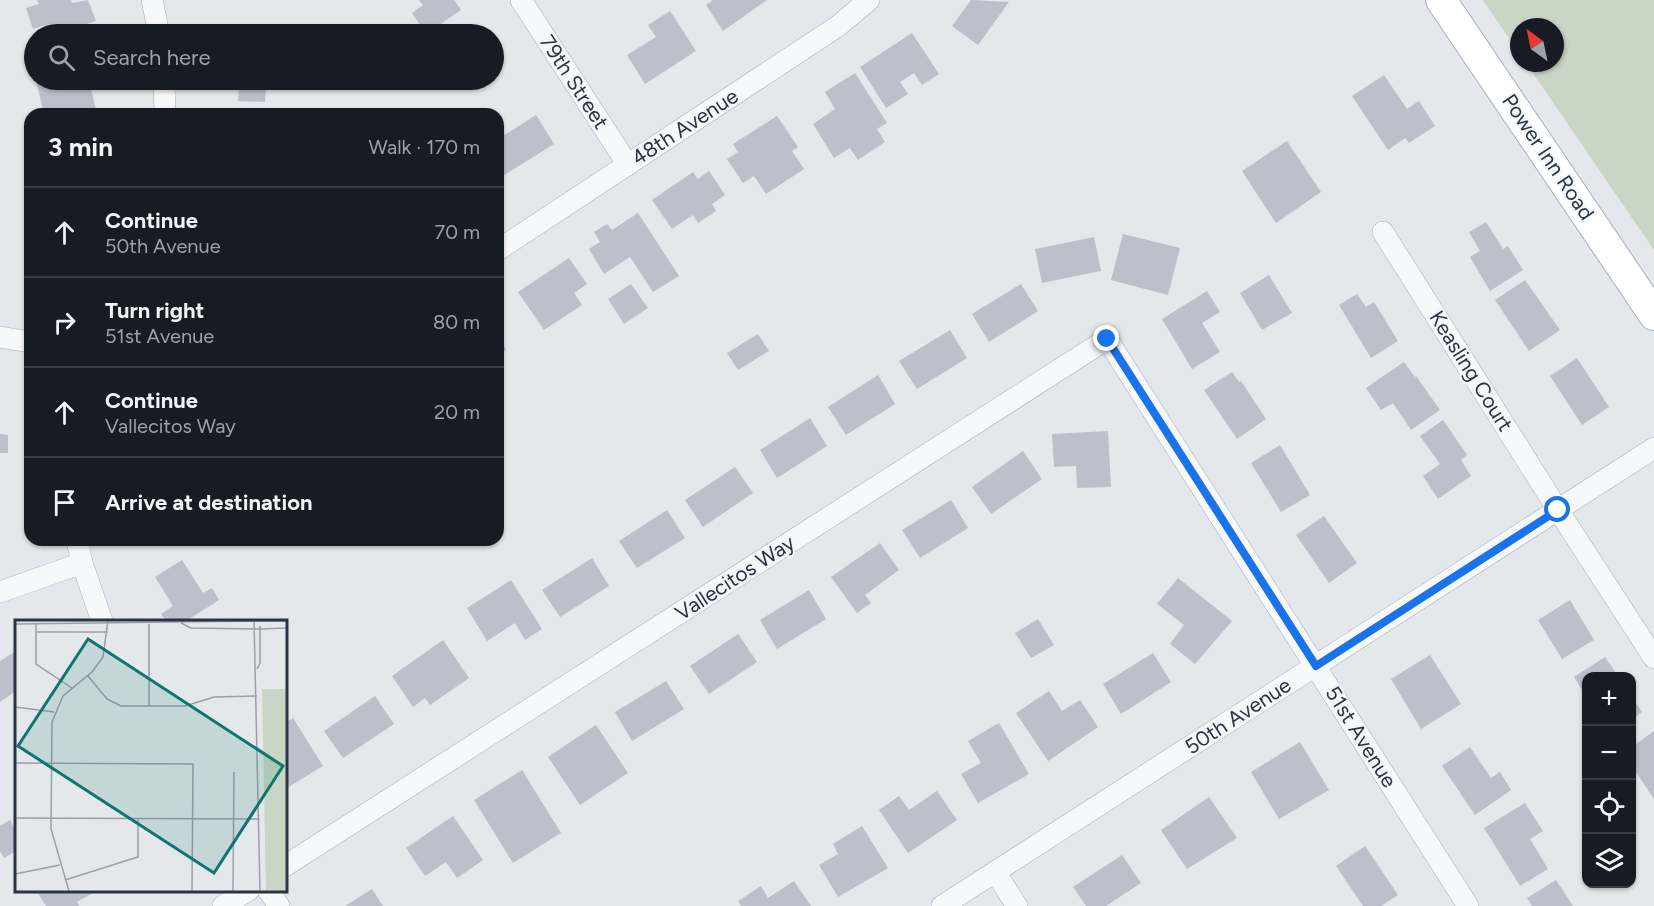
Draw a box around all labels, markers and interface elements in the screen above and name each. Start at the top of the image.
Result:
north arrow [1510,18,1564,72]
search box [24,24,504,90]
street label: 79th Street [535,30,614,133]
icon: search [45,41,78,74]
text: Search here [93,44,211,71]
street label: 48th Avenue [627,83,743,170]
street label: Power Inn Road [1497,89,1600,224]
text: 3 min [48,131,113,163]
text: Walk · 170 m [369,135,480,159]
text: Continue [105,207,198,234]
icon: ahead [48,216,81,249]
text: 70 m [434,220,480,244]
text: 50th Avenue [105,234,221,258]
text: Turn right [105,297,204,324]
icon: right [48,306,81,339]
street label: Keasling Court [1424,306,1518,436]
text: 80 m [433,310,480,334]
text: 51st Avenue [105,324,214,348]
route end [1093,325,1119,351]
text: Continue [105,387,198,414]
icon: ahead [48,396,81,429]
text: 20 m [434,400,480,424]
text: Vallecitos Way [105,414,236,438]
icon: arrive [48,486,81,519]
text: Arrive at destination [105,489,313,516]
route start [1544,496,1570,522]
street label: Vallecitos Way [670,530,799,625]
inset map [15,620,286,891]
street label: 50th Avenue [1180,672,1295,759]
map controls [1582,672,1636,888]
button: + [1582,672,1636,726]
street label: 51st Avenue [1320,681,1402,792]
button: − [1582,726,1636,780]
button: locate [1582,780,1636,834]
button: layers [1582,834,1636,888]

